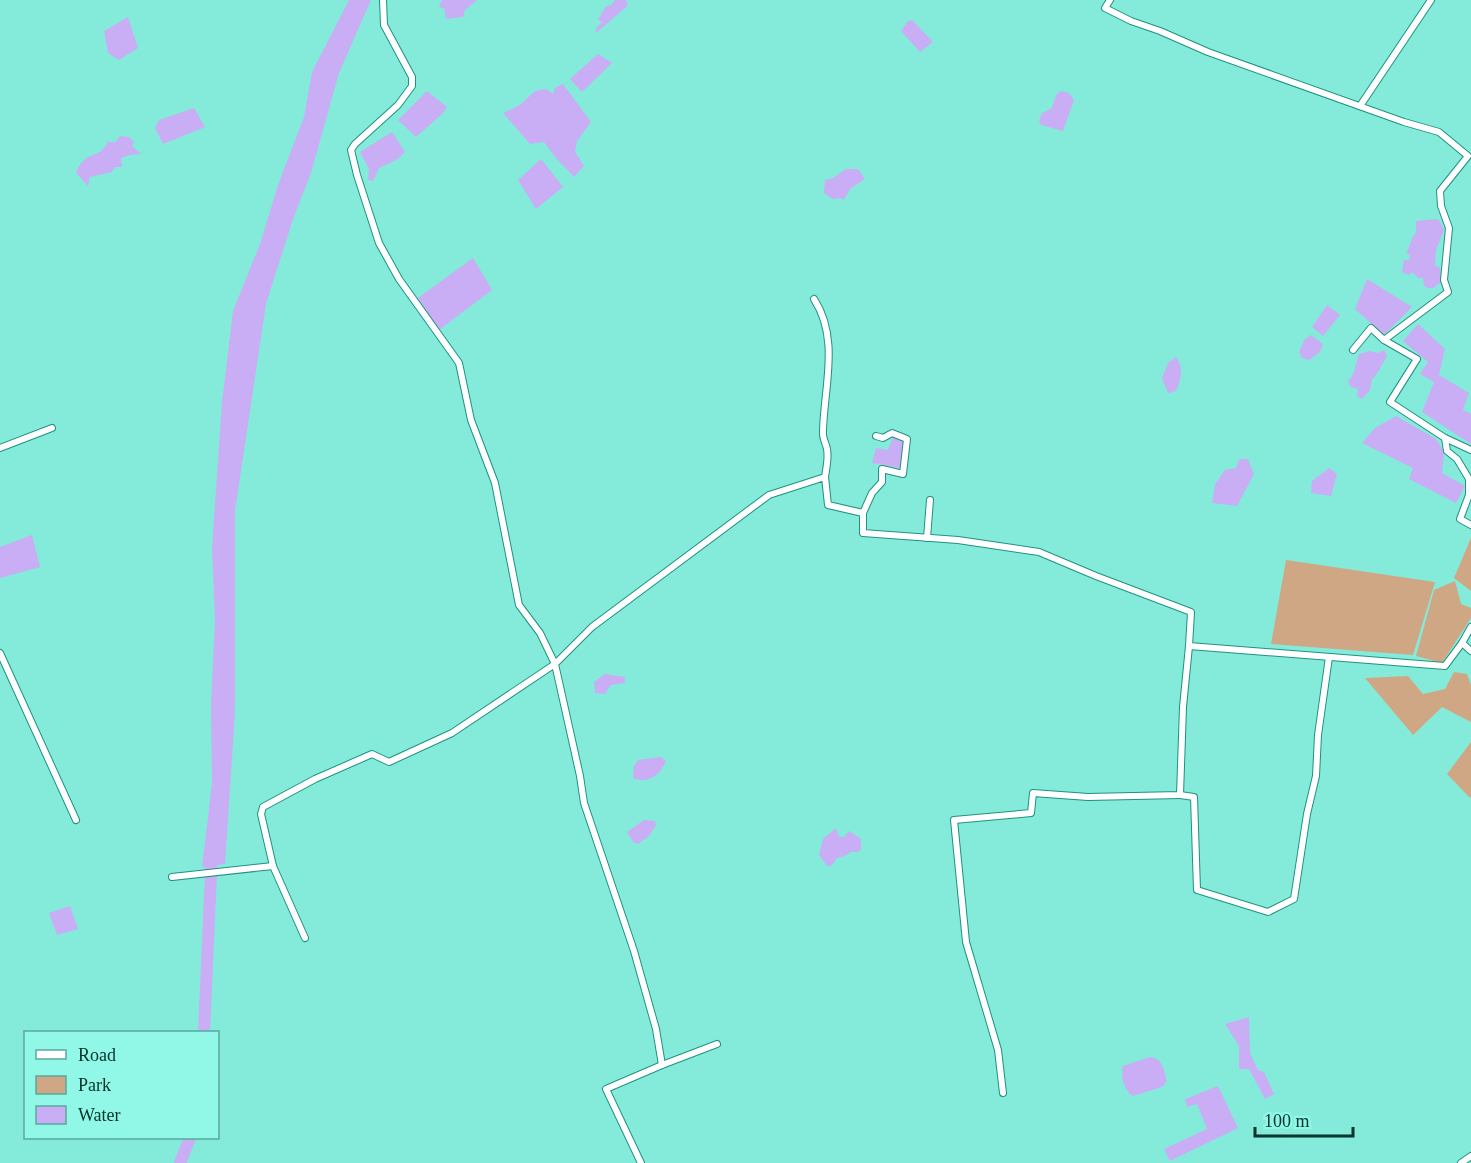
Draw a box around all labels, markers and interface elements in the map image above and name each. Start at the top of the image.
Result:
legend [24,1031,219,1139]
text: Road [78,1045,116,1065]
text: Park [78,1075,111,1095]
scale bar [1255,1100,1352,1138]
text: Water [78,1105,121,1125]
text: 100 m [1264,1111,1310,1131]

